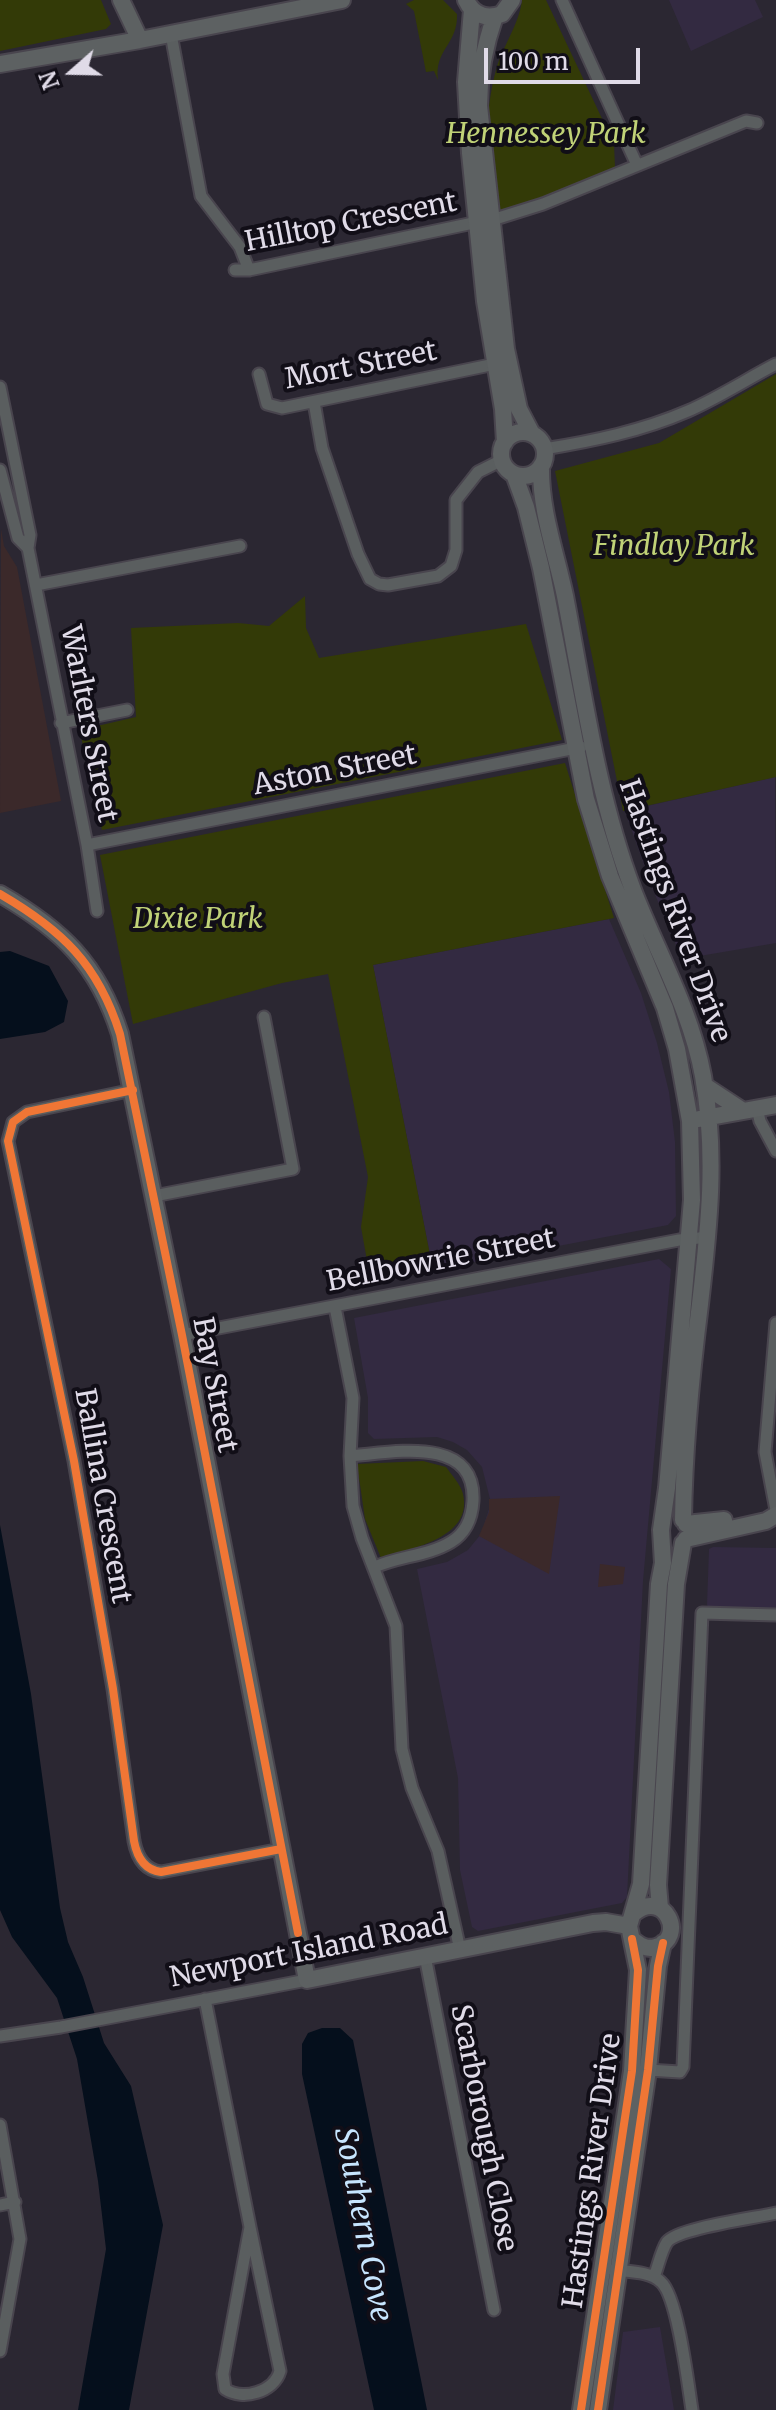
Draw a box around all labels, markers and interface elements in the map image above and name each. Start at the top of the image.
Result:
north arrow [32,32,112,112]
scale bar [488,32,644,82]
text: 100 m [498,46,568,77]
text: N [33,67,66,93]
park label: Hennessey Park [446,118,646,152]
street label: Hilltop Crescent [242,186,460,260]
street label: Mort Street [282,335,440,397]
park label: Findlay Park [593,530,755,564]
street label: Warlters Street [52,623,124,825]
street label: Aston Street [251,739,419,803]
street label: Hastings River Drive [611,775,737,1047]
park label: Dixie Park [133,903,263,937]
street label: Bellbowrie Street [324,1222,558,1300]
street label: Bay Street [184,1315,244,1455]
street label: Ballina Crescent [67,1386,137,1606]
street label: Newport Island Road [167,1909,451,1995]
street label: Scarborough Close [443,2002,523,2254]
street label: Hastings River Drive [557,2031,629,2311]
water label: Southern Cove [326,2125,398,2325]

